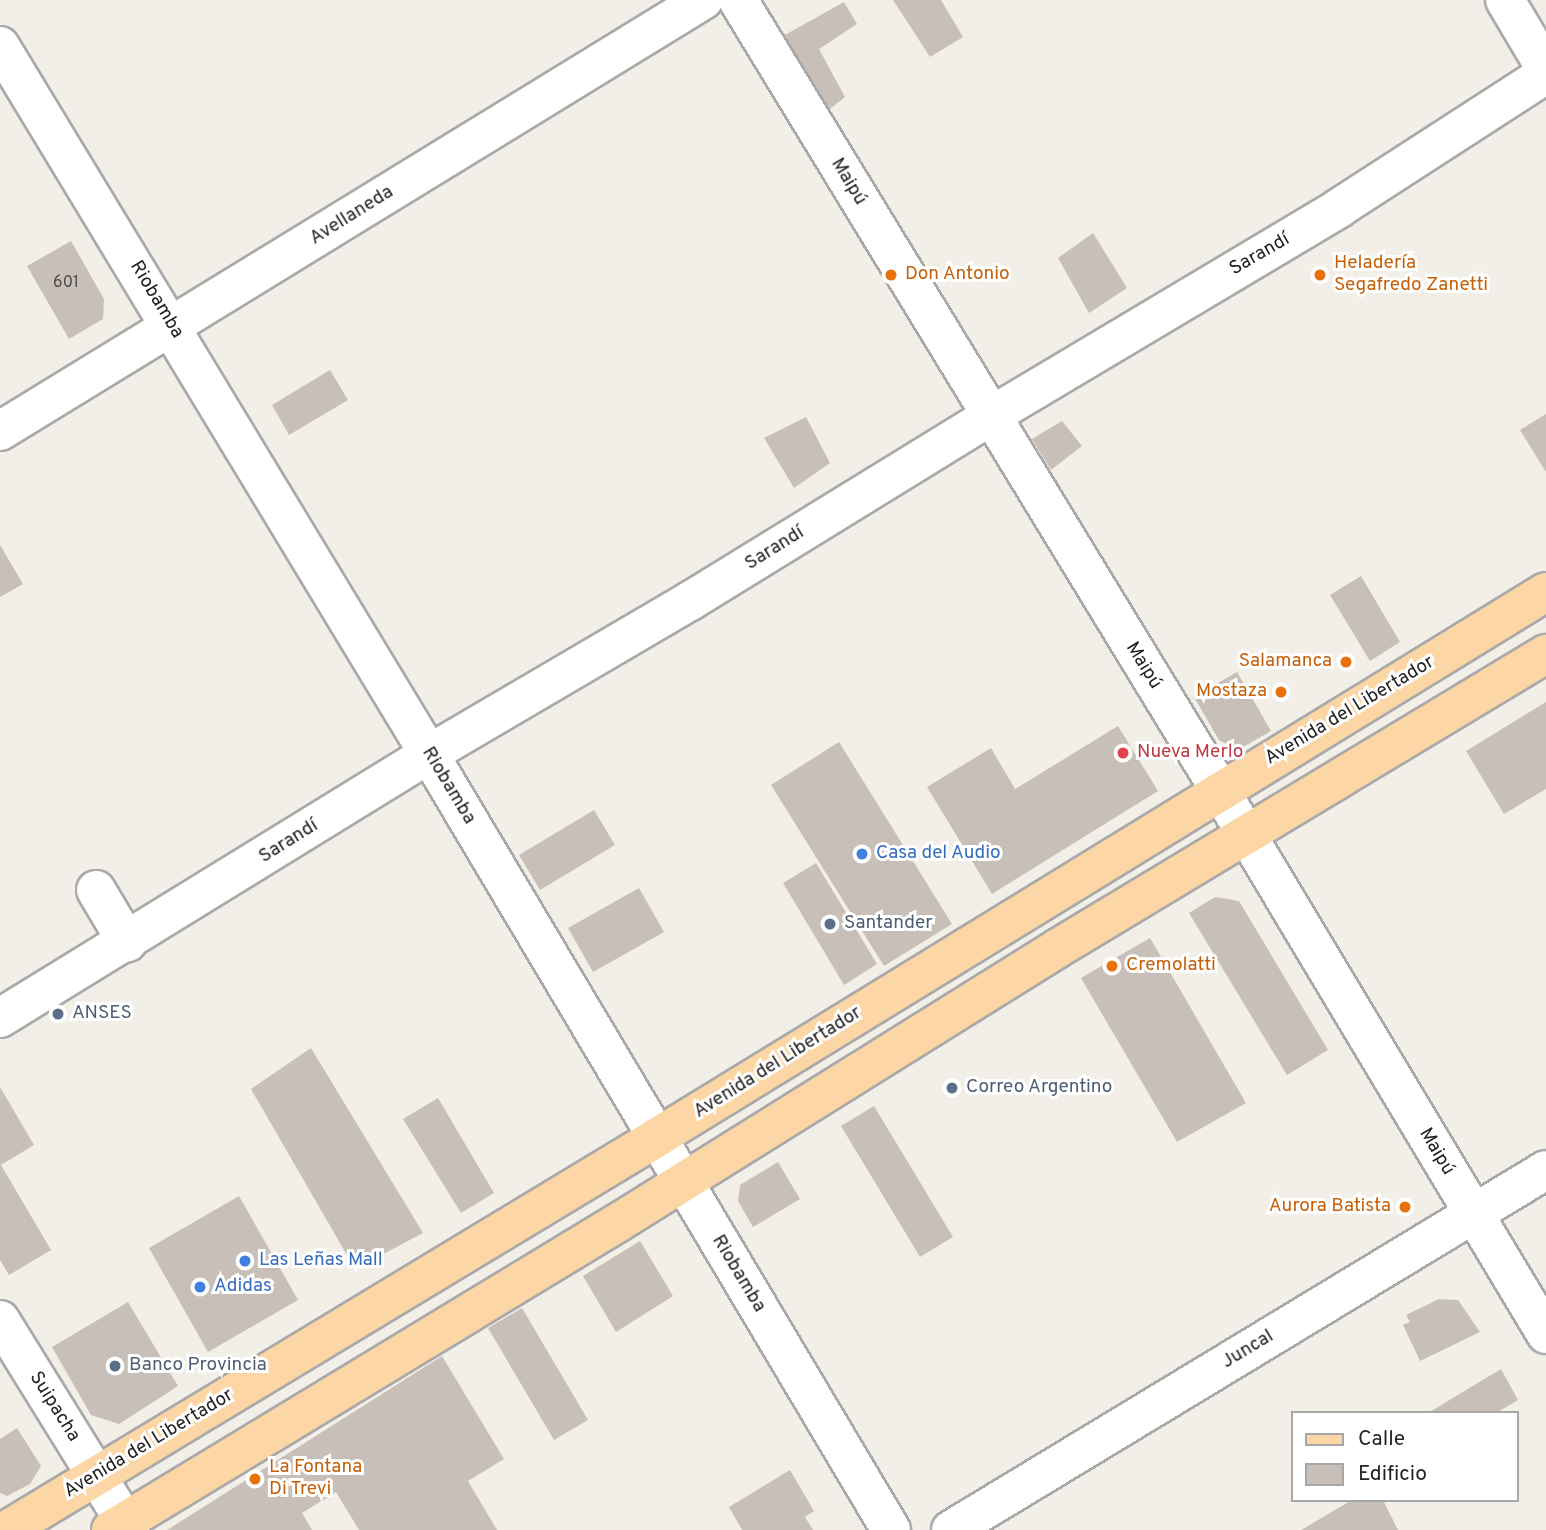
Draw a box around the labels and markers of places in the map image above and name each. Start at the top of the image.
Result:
place label: Heladería Segafredo Zanetti [1334,253,1488,297]
place label: Don Antonio [905,264,1010,286]
marker: Don Antonio [883,267,899,283]
marker: Heladería Segafredo Zanetti [1312,267,1328,283]
place label: Salamanca [1239,651,1332,673]
marker: Salamanca [1338,654,1354,670]
place label: Mostaza [1196,681,1267,703]
marker: Mostaza [1273,684,1289,700]
place label: Nueva Merlo [1137,742,1243,764]
marker: Nueva Merlo [1115,745,1131,761]
place label: Casa del Audio [876,843,1001,865]
marker: Casa del Audio [854,846,870,862]
place label: Santander [844,913,933,935]
marker: Santander [822,916,838,932]
place label: Cremolatti [1126,955,1216,977]
marker: Cremolatti [1104,958,1120,974]
place label: ANSES [72,1003,132,1025]
marker: ANSES [50,1006,66,1022]
place label: Correo Argentino [966,1077,1113,1099]
marker: Correo Argentino [944,1080,960,1096]
place label: Aurora Batista [1269,1196,1391,1218]
marker: Aurora Batista [1397,1199,1413,1215]
place label: Las Leñas Mall [259,1250,383,1272]
marker: Las Leñas Mall [237,1253,253,1269]
place label: Adidas [214,1276,272,1298]
marker: Adidas [192,1279,208,1295]
place label: Banco Provincia [129,1355,267,1377]
marker: Banco Provincia [107,1358,123,1374]
place label: La Fontana Di Trevi [269,1457,362,1501]
marker: La Fontana Di Trevi [247,1471,263,1487]

